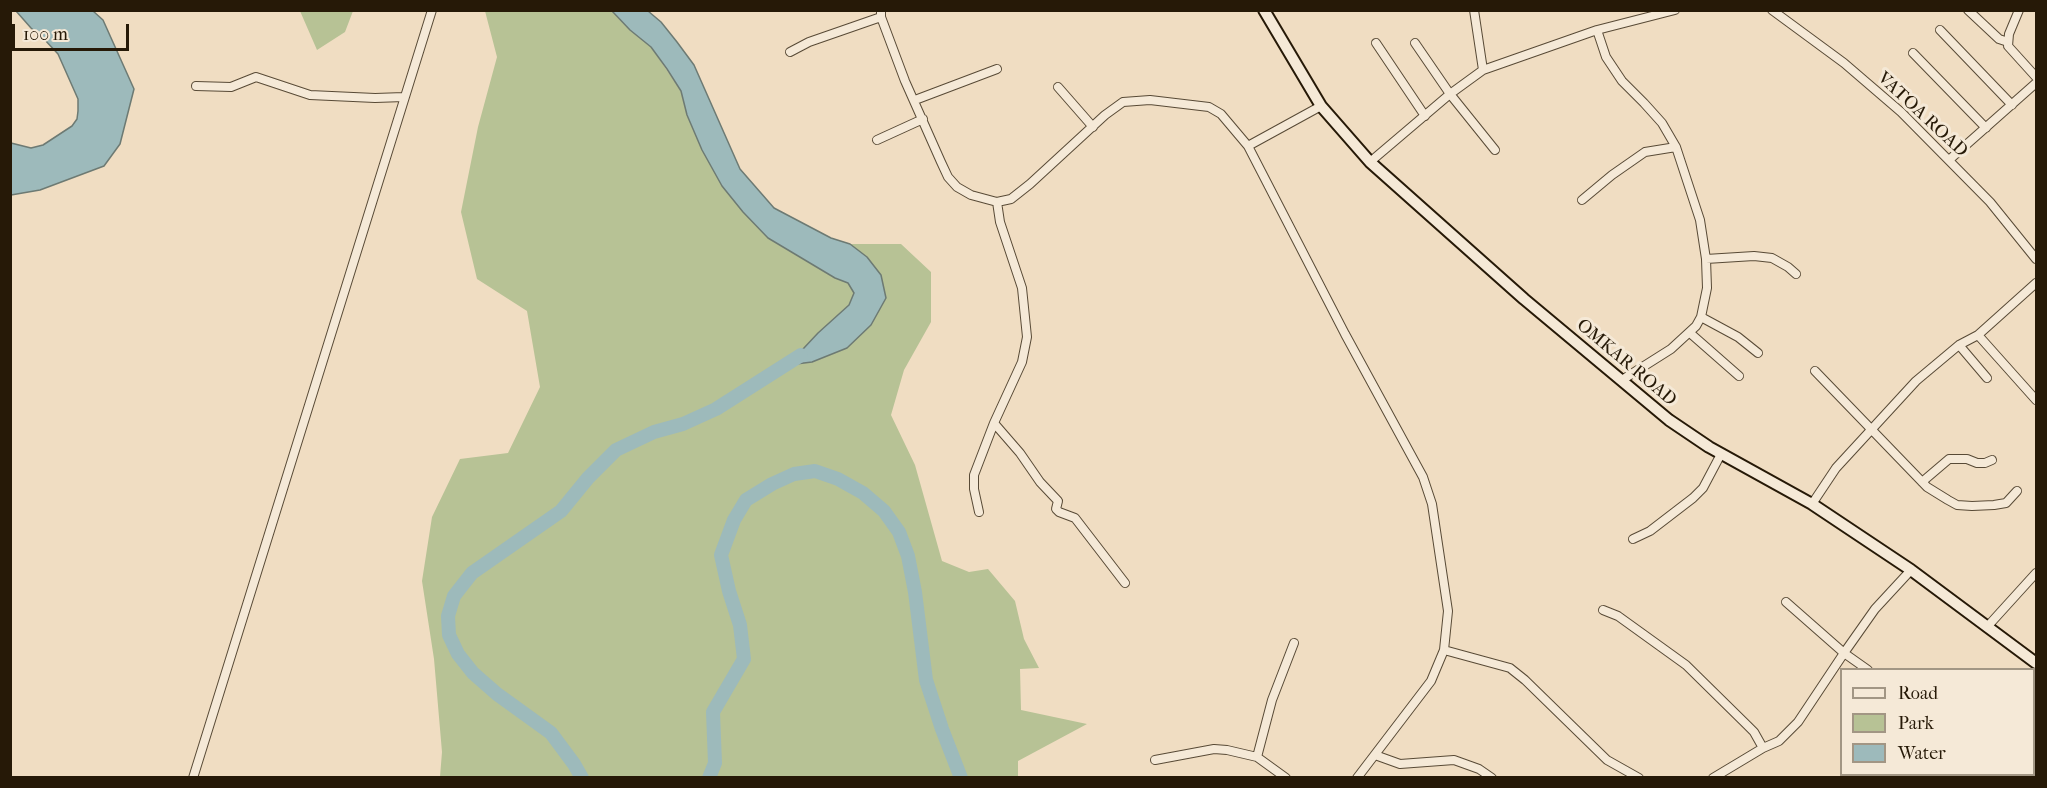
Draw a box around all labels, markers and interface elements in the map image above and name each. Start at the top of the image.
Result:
scale bar [15,12,132,50]
text: 100 m [23,24,68,45]
street label: VATOA ROAD [1872,68,1972,162]
street label: OMKAR ROAD [1572,315,1680,411]
legend [1840,668,2035,776]
text: Road [1898,683,1938,704]
text: Park [1898,713,1934,734]
text: Water [1898,743,1946,764]

